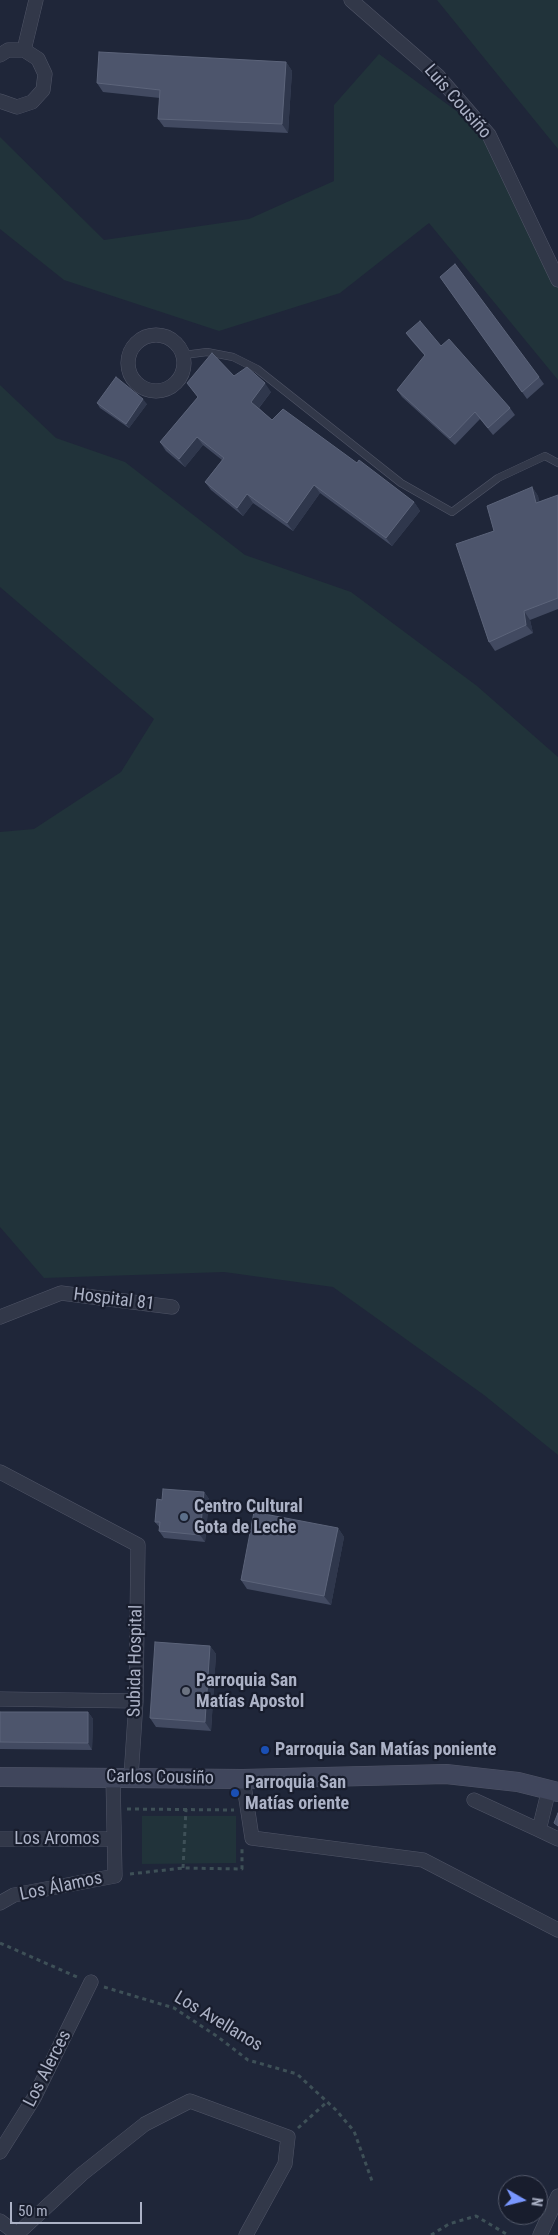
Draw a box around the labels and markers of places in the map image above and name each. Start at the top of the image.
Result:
place label: Centro Cultural Gota de Leche [194,1496,303,1538]
marker: Centro Cultural Gota de Leche [178,1511,190,1523]
place label: Parroquia San Matías Apostol [196,1670,304,1712]
marker: Parroquia San Matías Apostol [180,1685,192,1697]
place label: Parroquia San Matías poniente [275,1739,496,1761]
marker: Parroquia San Matías poniente [259,1744,271,1756]
place label: Parroquia San Matías oriente [245,1772,349,1815]
marker: Parroquia San Matías oriente [229,1787,241,1799]

